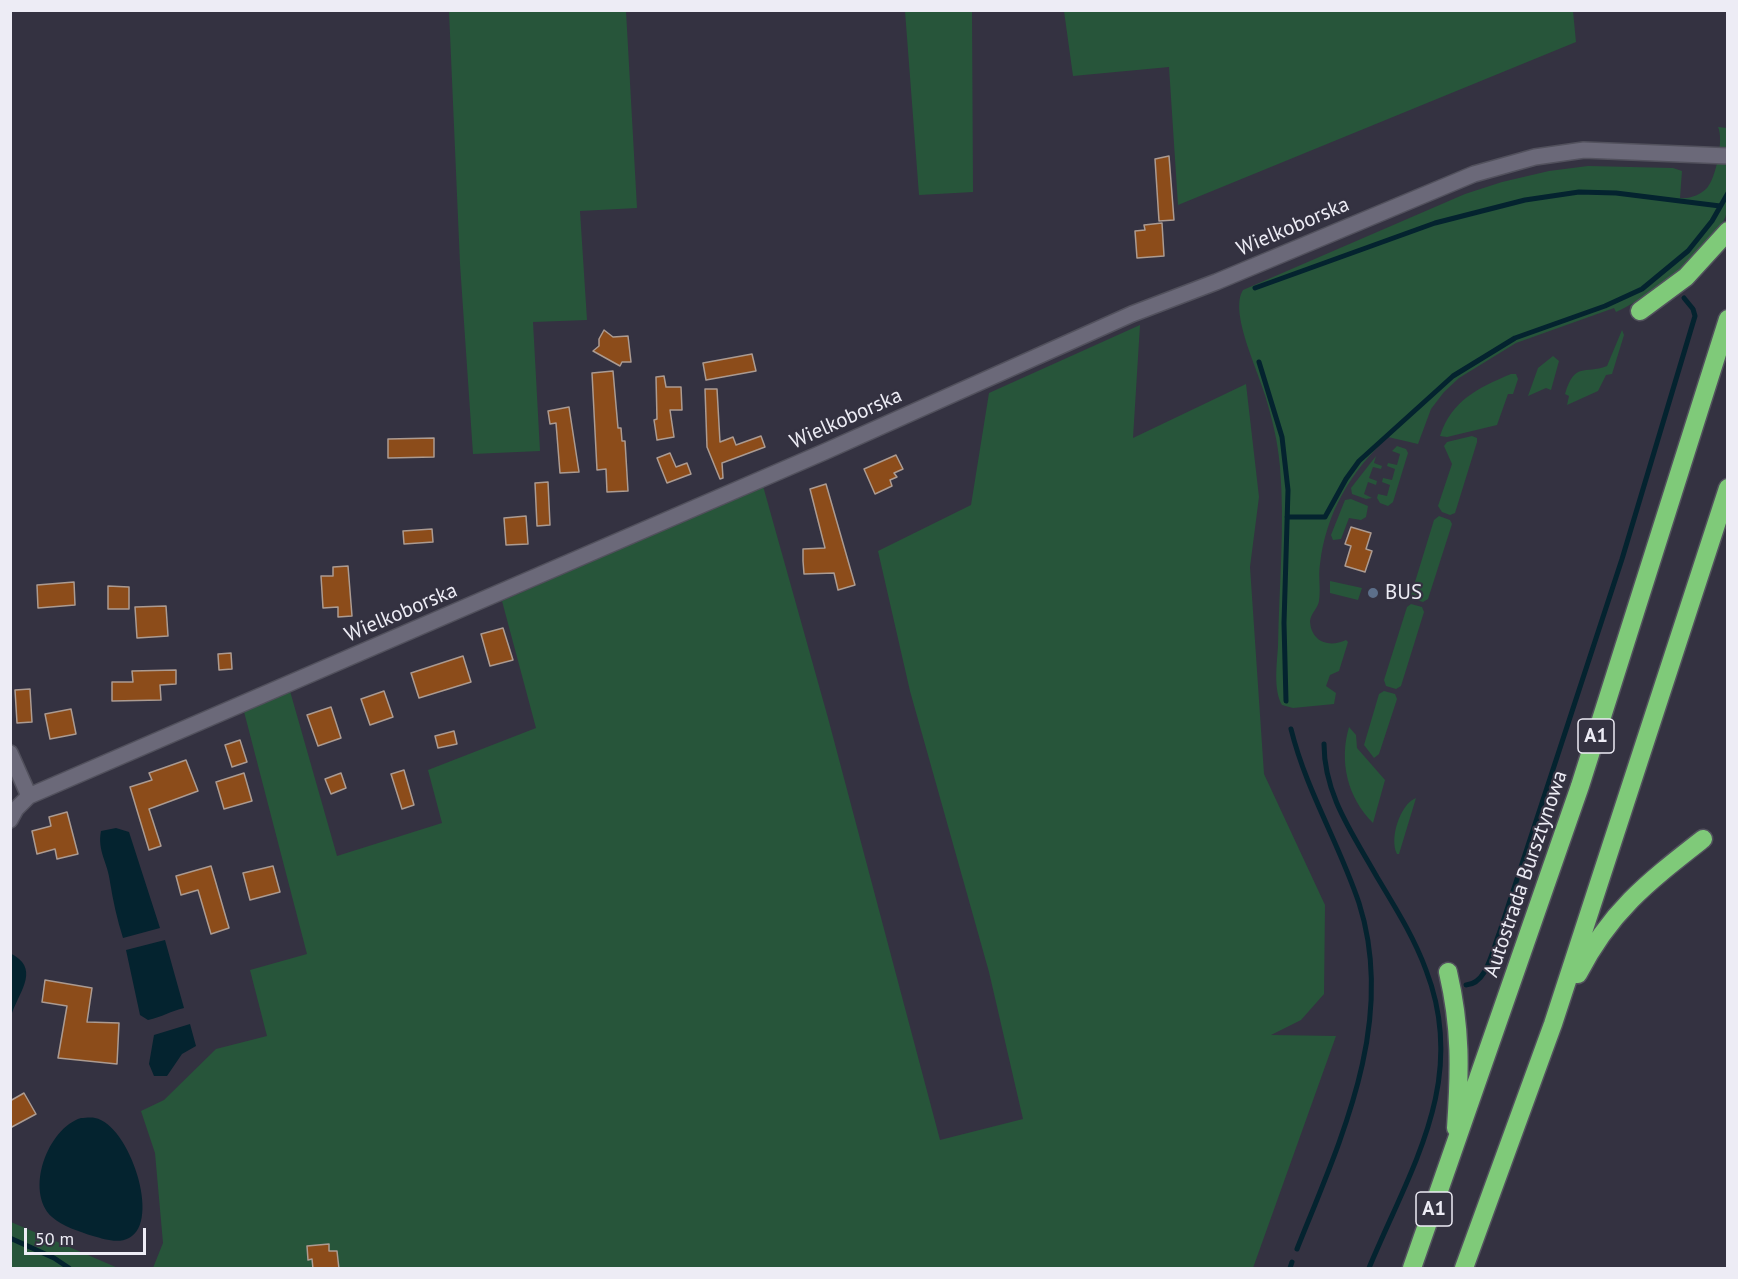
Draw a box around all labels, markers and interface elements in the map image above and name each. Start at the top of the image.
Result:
street label: Wielkoborska [1233,192,1353,262]
street label: Wielkoborska [786,383,906,455]
street label: Wielkoborska [341,578,461,648]
place label: BUS [1385,580,1422,606]
marker: BUS [1366,586,1380,600]
road number: A1 [1578,719,1614,753]
street label: Autostrada Bursztynowa [1479,767,1573,981]
road number: A1 [1416,1192,1452,1226]
scale bar [27,1216,148,1254]
text: 50 m [35,1227,74,1250]

